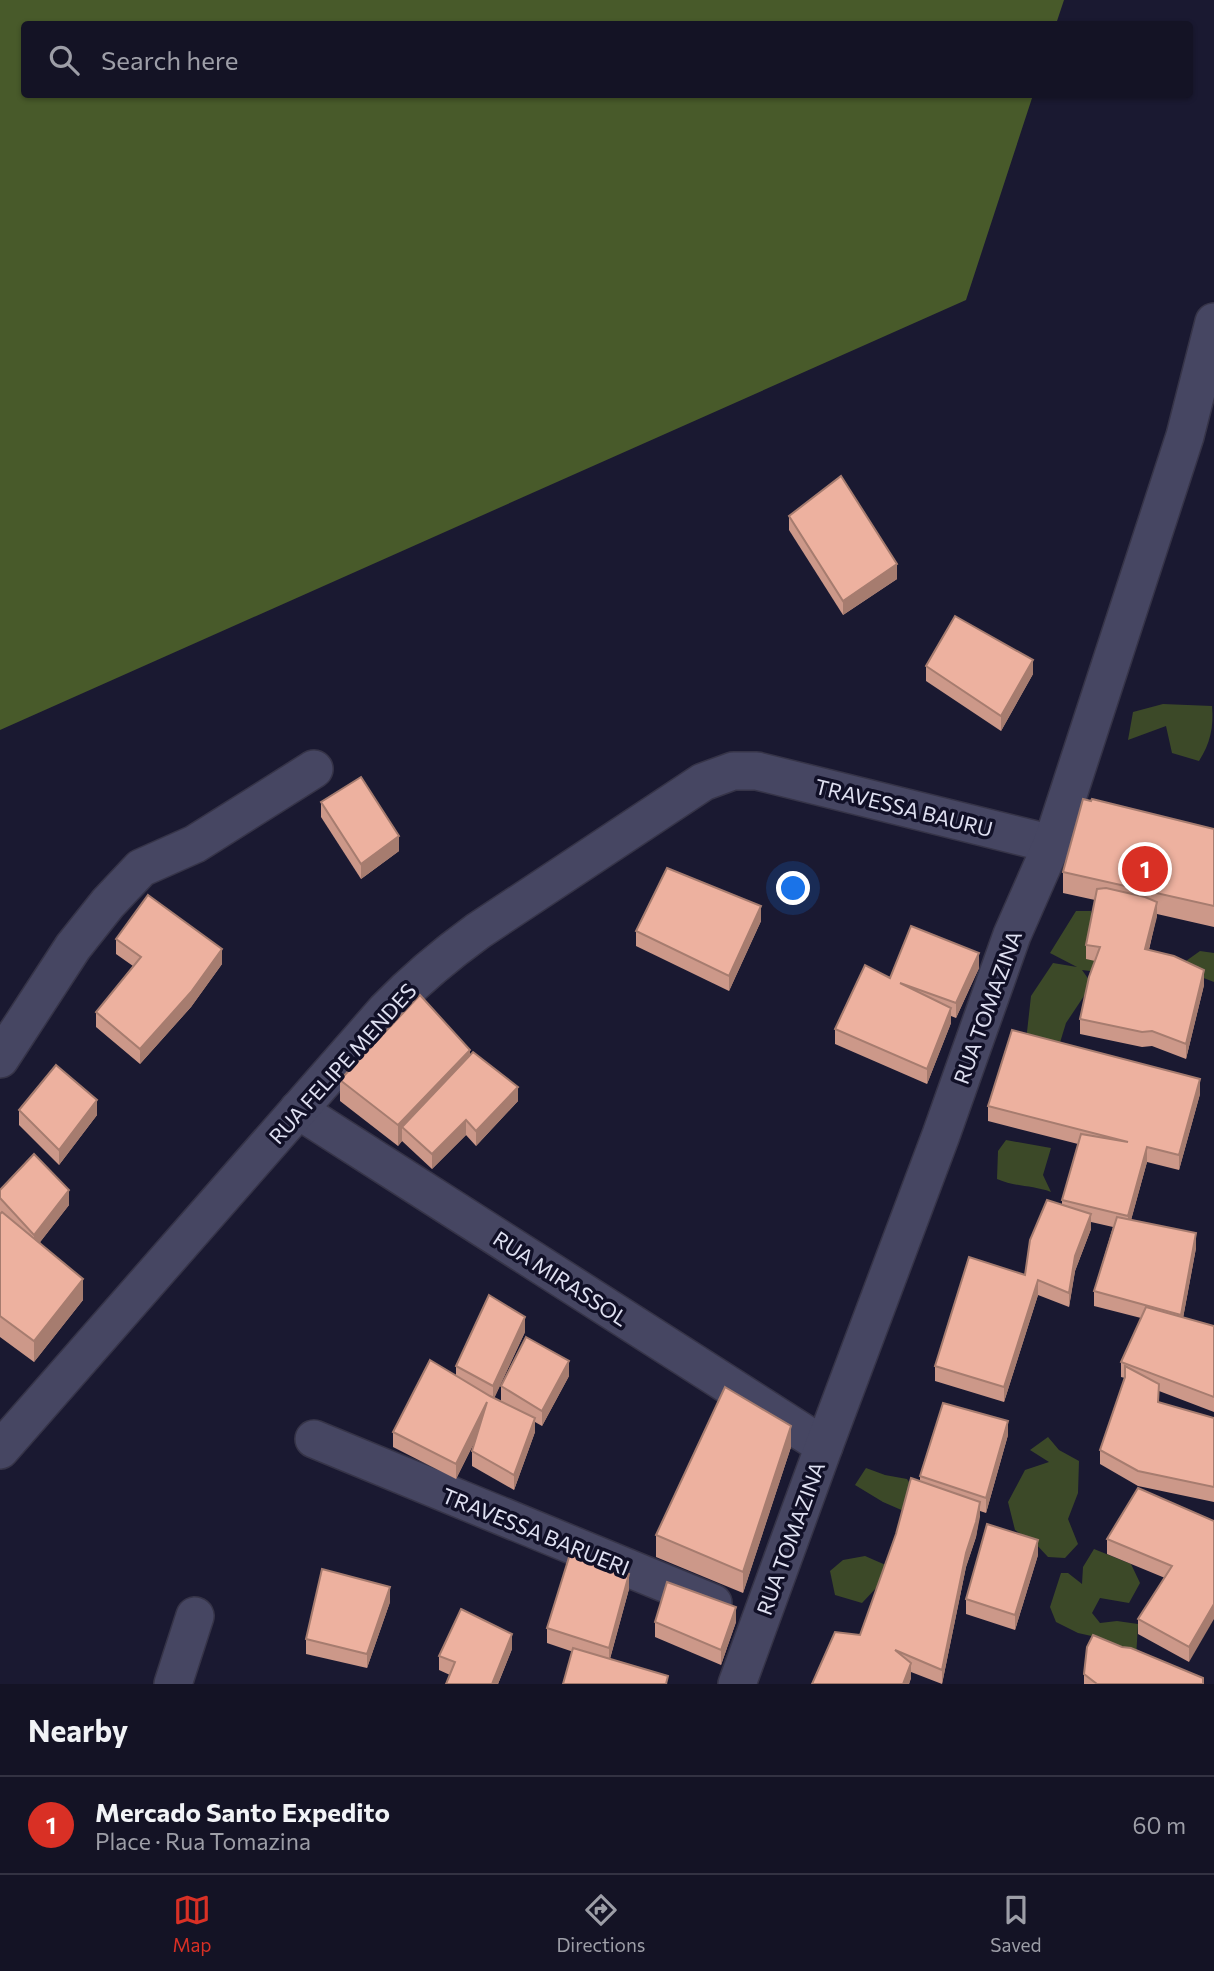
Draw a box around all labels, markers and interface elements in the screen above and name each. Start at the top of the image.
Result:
search box [21,21,1193,98]
icon: search [45,41,83,79]
text: Search here [101,44,239,75]
street label: TRAVESSA BAURU [813,773,995,841]
pin: 1 [1122,843,1168,895]
your location [776,871,810,905]
street label: RUA TOMAZINA [948,927,1026,1087]
street label: RUA FELIPE MENDES [263,977,421,1149]
street label: RUA MIRASSOL [489,1225,633,1331]
street label: RUA TOMAZINA [751,1458,829,1618]
street label: TRAVESSA BARUERI [439,1482,633,1580]
text: Nearby [28,1711,128,1748]
text: Mercado Santo Expedito [95,1796,390,1827]
text: 1 [46,1811,56,1839]
text: 60 m [1133,1811,1186,1839]
text: Place · Rua Tomazina [95,1827,311,1855]
tab: Map [172,1891,212,1956]
tab: Directions [556,1891,646,1956]
tab: Saved [990,1891,1042,1956]

